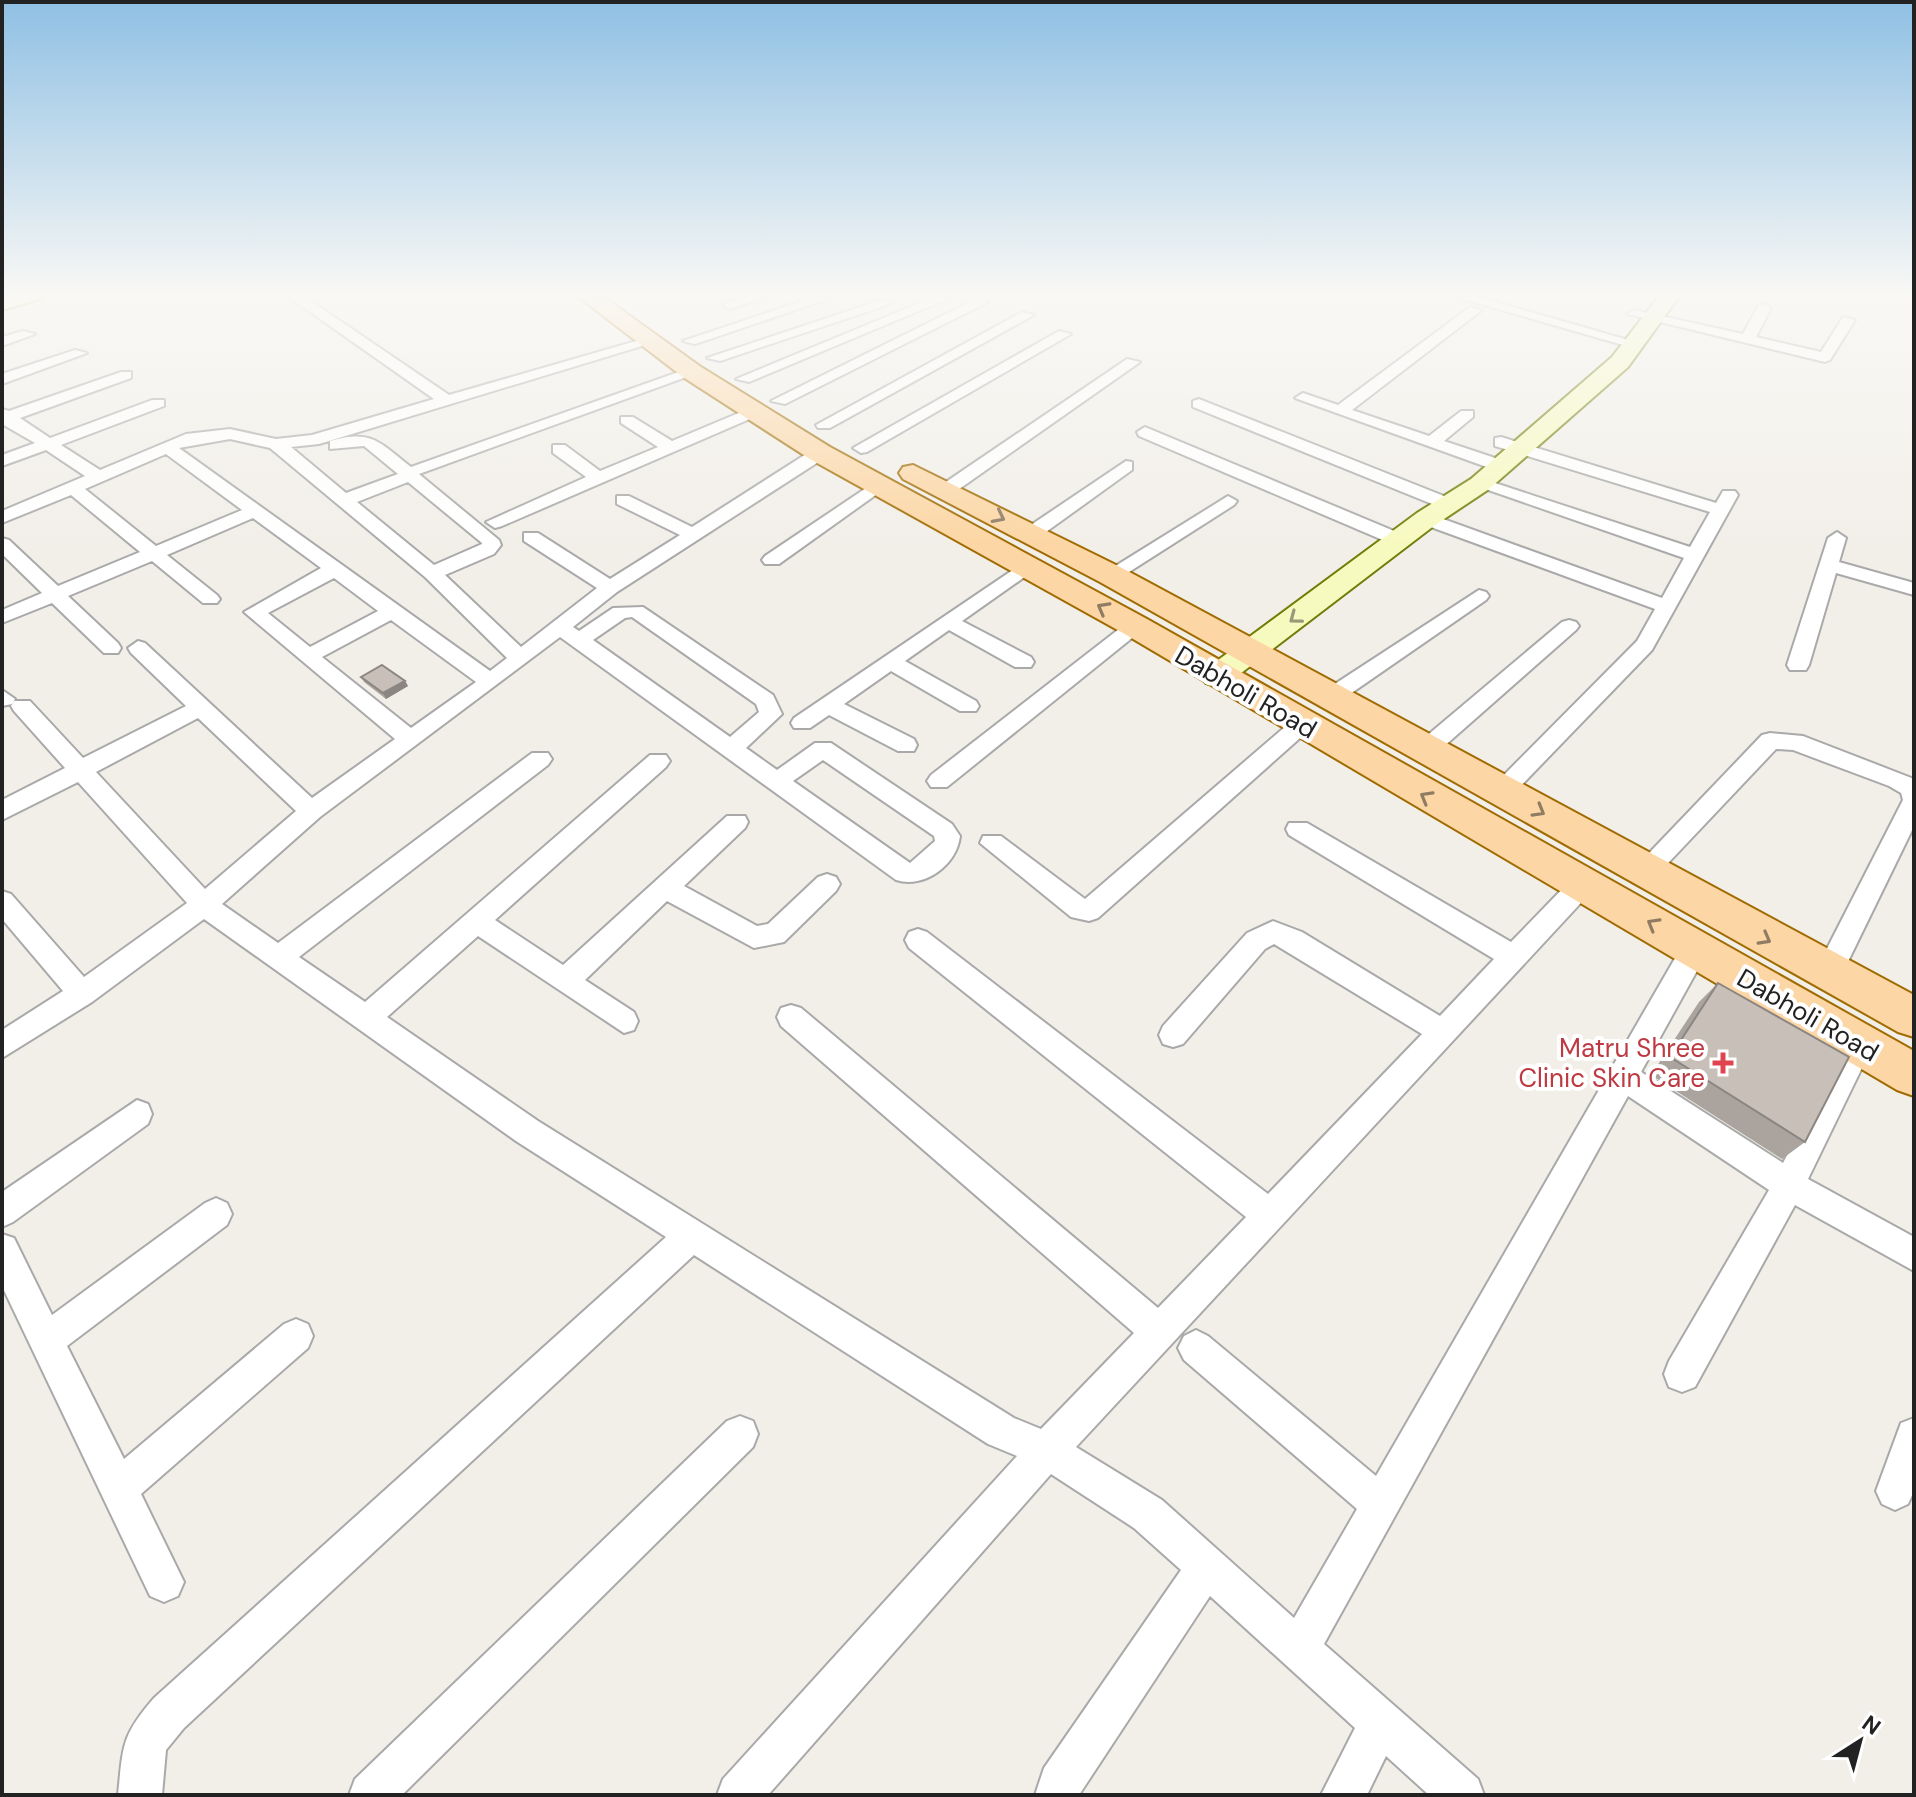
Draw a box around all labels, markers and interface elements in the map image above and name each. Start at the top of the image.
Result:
one-way arrow [991,507,1006,522]
one-way arrow [1096,603,1111,618]
one-way arrow [1289,608,1304,622]
street label: Dabholi Road [1169,638,1323,746]
one-way arrow [1420,791,1435,807]
one-way arrow [1530,801,1545,816]
one-way arrow [1647,918,1661,934]
one-way arrow [1756,929,1771,945]
street label: Dabholi Road [1731,961,1885,1069]
place label: Matru Shree Clinic Skin Care [1518,1031,1705,1095]
marker: Matru Shree Clinic Skin Care [1712,1052,1734,1074]
north arrow [1820,1701,1900,1781]
text: N [1856,1709,1886,1742]

